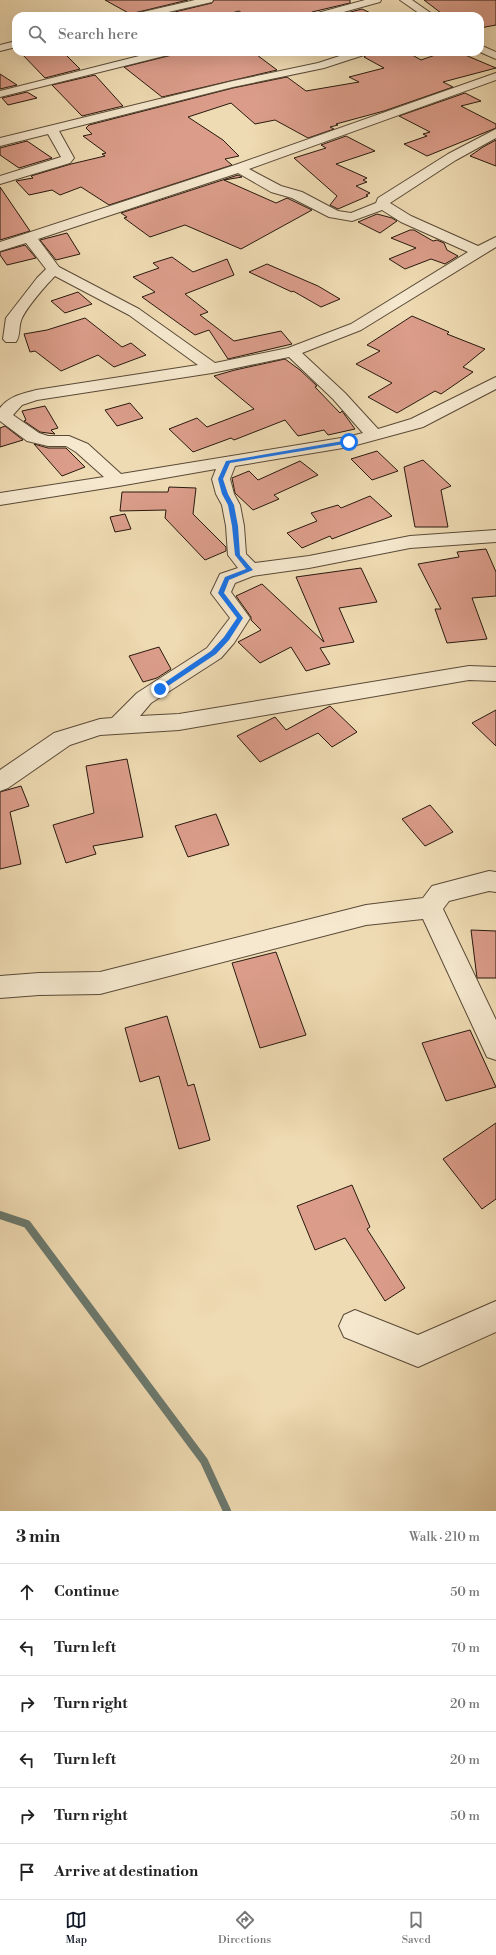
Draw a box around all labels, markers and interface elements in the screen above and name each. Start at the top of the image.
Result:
search box [12,12,484,56]
icon: search [26,23,48,45]
text: Search here [58,25,138,44]
route start [340,433,358,451]
route end [151,680,169,698]
text: 3 min [16,1526,60,1548]
text: Walk · 210 m [409,1529,480,1545]
icon: ahead [16,1581,38,1603]
text: Continue [54,1582,119,1601]
text: 50 m [450,1584,480,1600]
icon: left [16,1637,38,1659]
text: Turn left [54,1638,116,1657]
text: 70 m [451,1640,480,1656]
icon: right [16,1693,38,1715]
text: Turn right [54,1694,128,1713]
text: 20 m [450,1696,480,1712]
icon: left [16,1749,38,1771]
text: Turn left [54,1750,116,1769]
text: 20 m [450,1752,480,1768]
icon: right [16,1805,38,1827]
text: Turn right [54,1806,128,1825]
text: 50 m [450,1808,480,1824]
icon: arrive [16,1861,38,1883]
text: Arrive at destination [54,1862,198,1881]
tab: Map [65,1909,87,1947]
tab: Directions [218,1909,271,1947]
tab: Saved [402,1909,431,1947]

